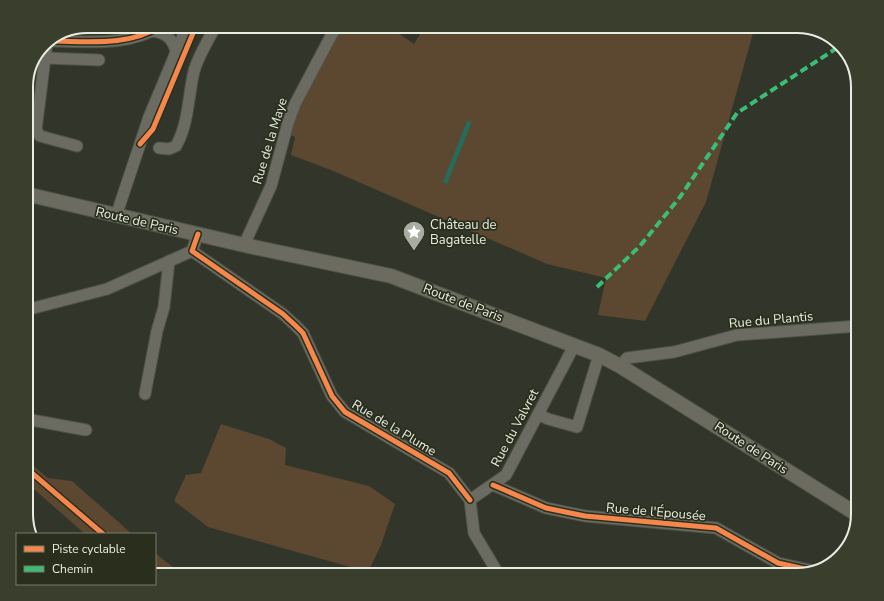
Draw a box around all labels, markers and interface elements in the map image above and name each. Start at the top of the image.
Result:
street label: Rue de la Maye [248,95,292,186]
street label: Route de Paris [94,203,180,239]
place label: Château de Bagatelle [430,216,497,249]
place icon: Château de Bagatelle [401,219,427,252]
street label: Route de Paris [420,279,506,327]
street label: Rue du Plantis [728,307,814,333]
street label: Rue du Valvret [487,385,543,470]
street label: Rue de la Plume [348,396,440,460]
street label: Route de Paris [711,417,791,479]
street label: Rue de l'Épousée [605,498,707,525]
legend [16,533,156,585]
text: Piste cyclable [52,541,126,557]
text: Chemin [52,561,93,577]

